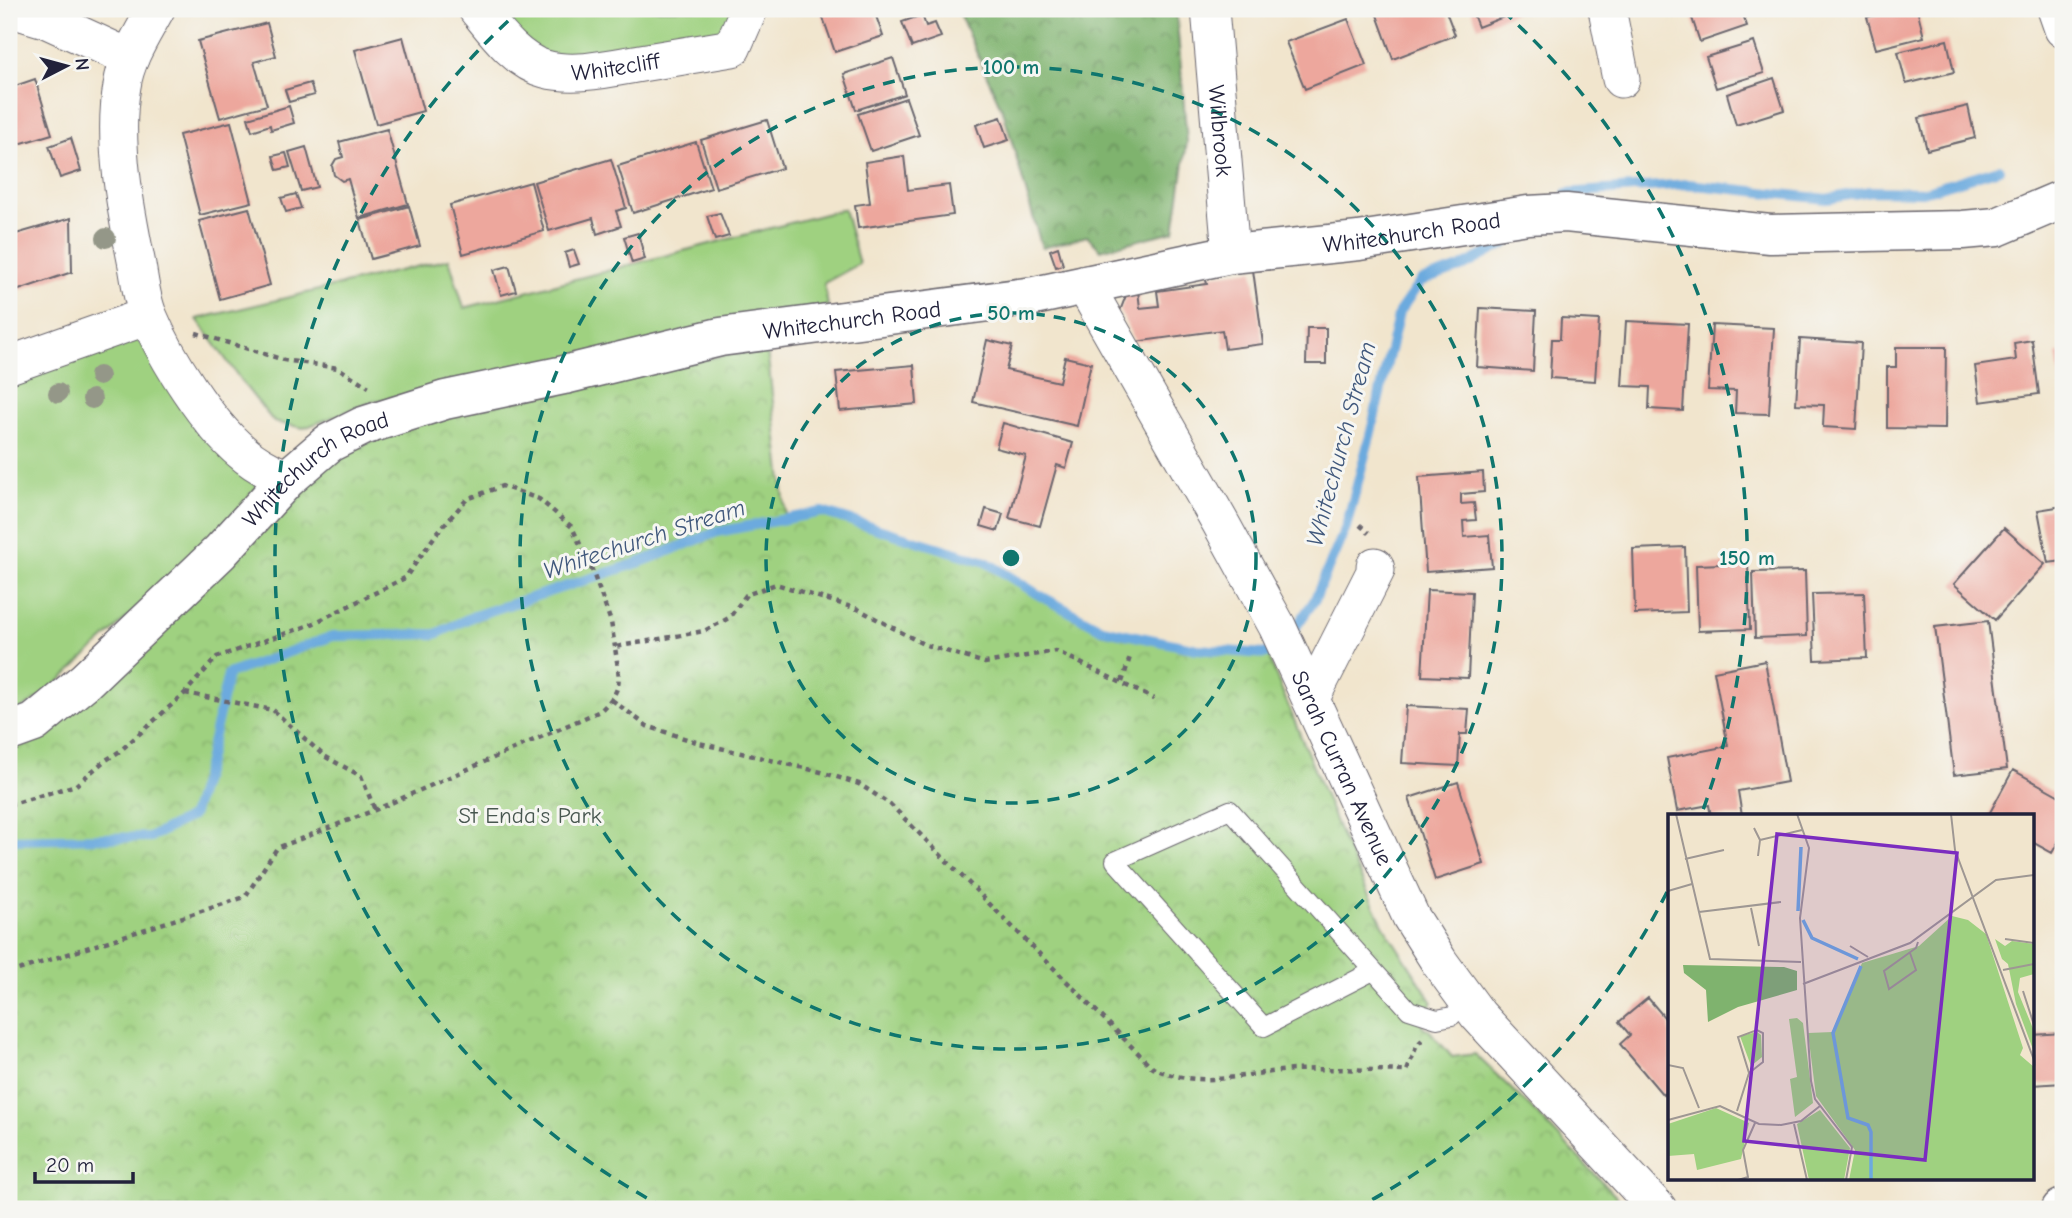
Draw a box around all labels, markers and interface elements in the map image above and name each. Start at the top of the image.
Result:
north arrow [32,32,102,102]
street label: Whitecliff [570,47,663,86]
text: 100 m [983,55,1039,79]
text: N [70,57,93,72]
street label: Willbrook [1203,84,1237,177]
street label: Whitechurch Road [1321,206,1502,259]
street label: Whitechurch Road [761,295,943,345]
text: 50 m [987,301,1035,325]
water label: Whitechurch Stream [1300,339,1382,549]
street label: Whitechurch Road [237,406,392,533]
water label: Whitechurch Stream [539,493,749,585]
centre of rings [999,546,1023,570]
text: 150 m [1719,546,1775,570]
street label: Sarah Curran Avenue [1285,666,1398,870]
park label: St Enda's Park [458,802,602,829]
inset map [1668,814,2034,1180]
scale bar [35,1141,133,1185]
text: 20 m [46,1153,94,1177]

